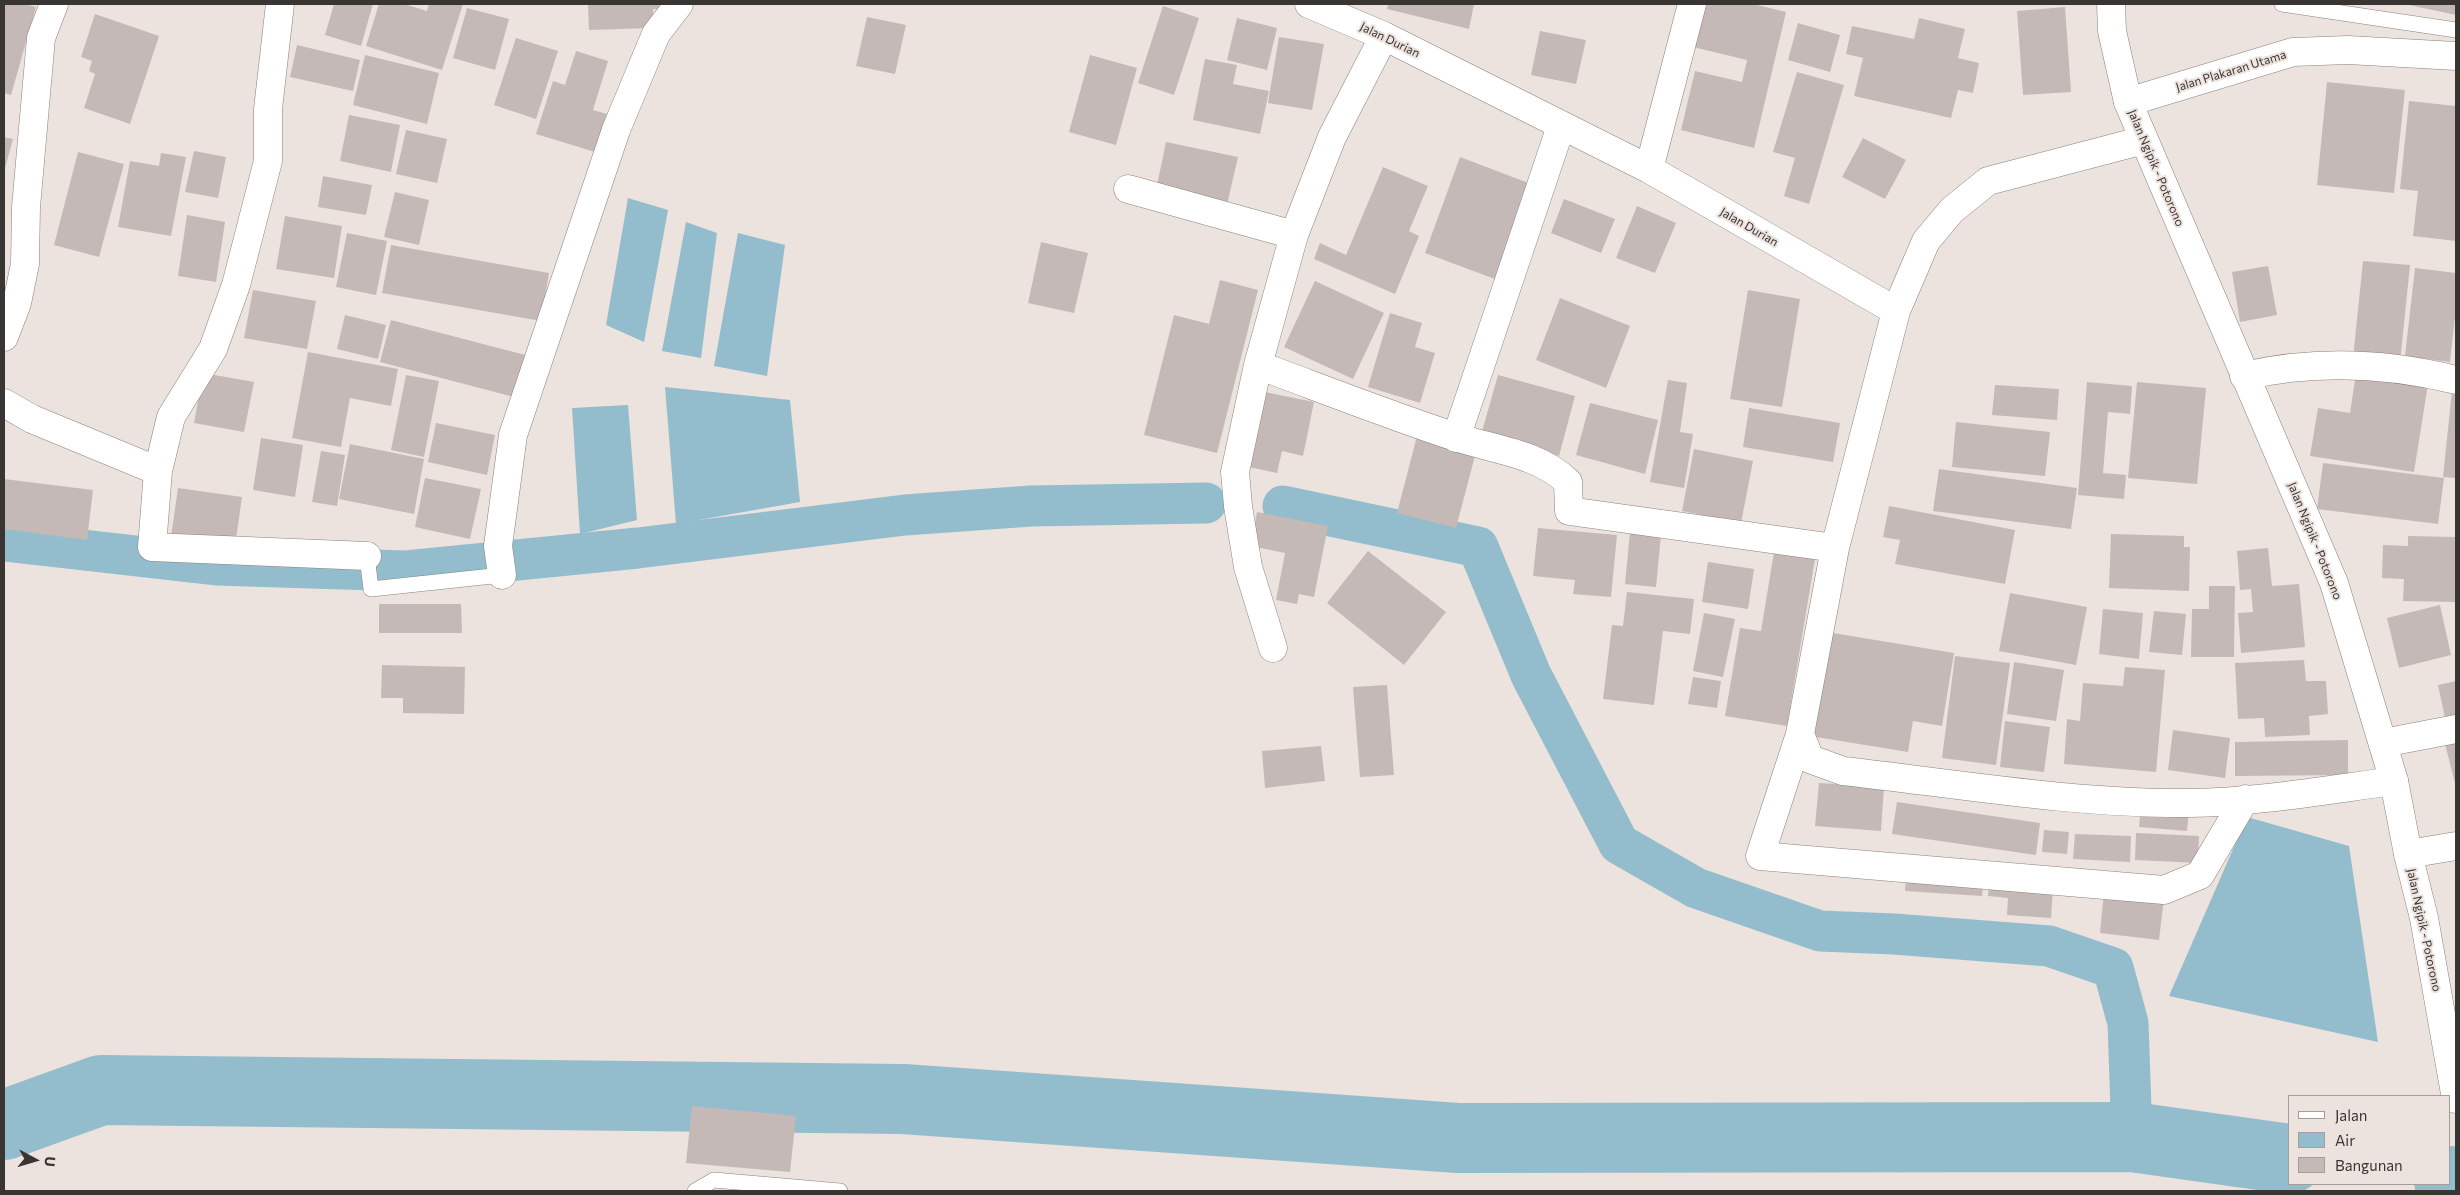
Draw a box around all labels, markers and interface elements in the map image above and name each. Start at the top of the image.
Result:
street label: Jalan Durian [1358,19,1422,61]
street label: Jalan Plakaran Utama [2174,47,2288,95]
street label: Jalan Ngipik - Potorono [2125,107,2187,229]
street label: Jalan Durian [1717,205,1781,249]
street label: Jalan Ngipik - Potorono [2285,480,2345,602]
street label: Jalan Ngipik - Potorono [2404,867,2444,993]
legend [2288,1095,2450,1185]
text: Jalan [2335,1106,2367,1124]
text: Air [2335,1131,2355,1149]
north arrow [10,1135,60,1185]
text: U [41,1156,59,1168]
text: Bangunan [2335,1156,2403,1174]

